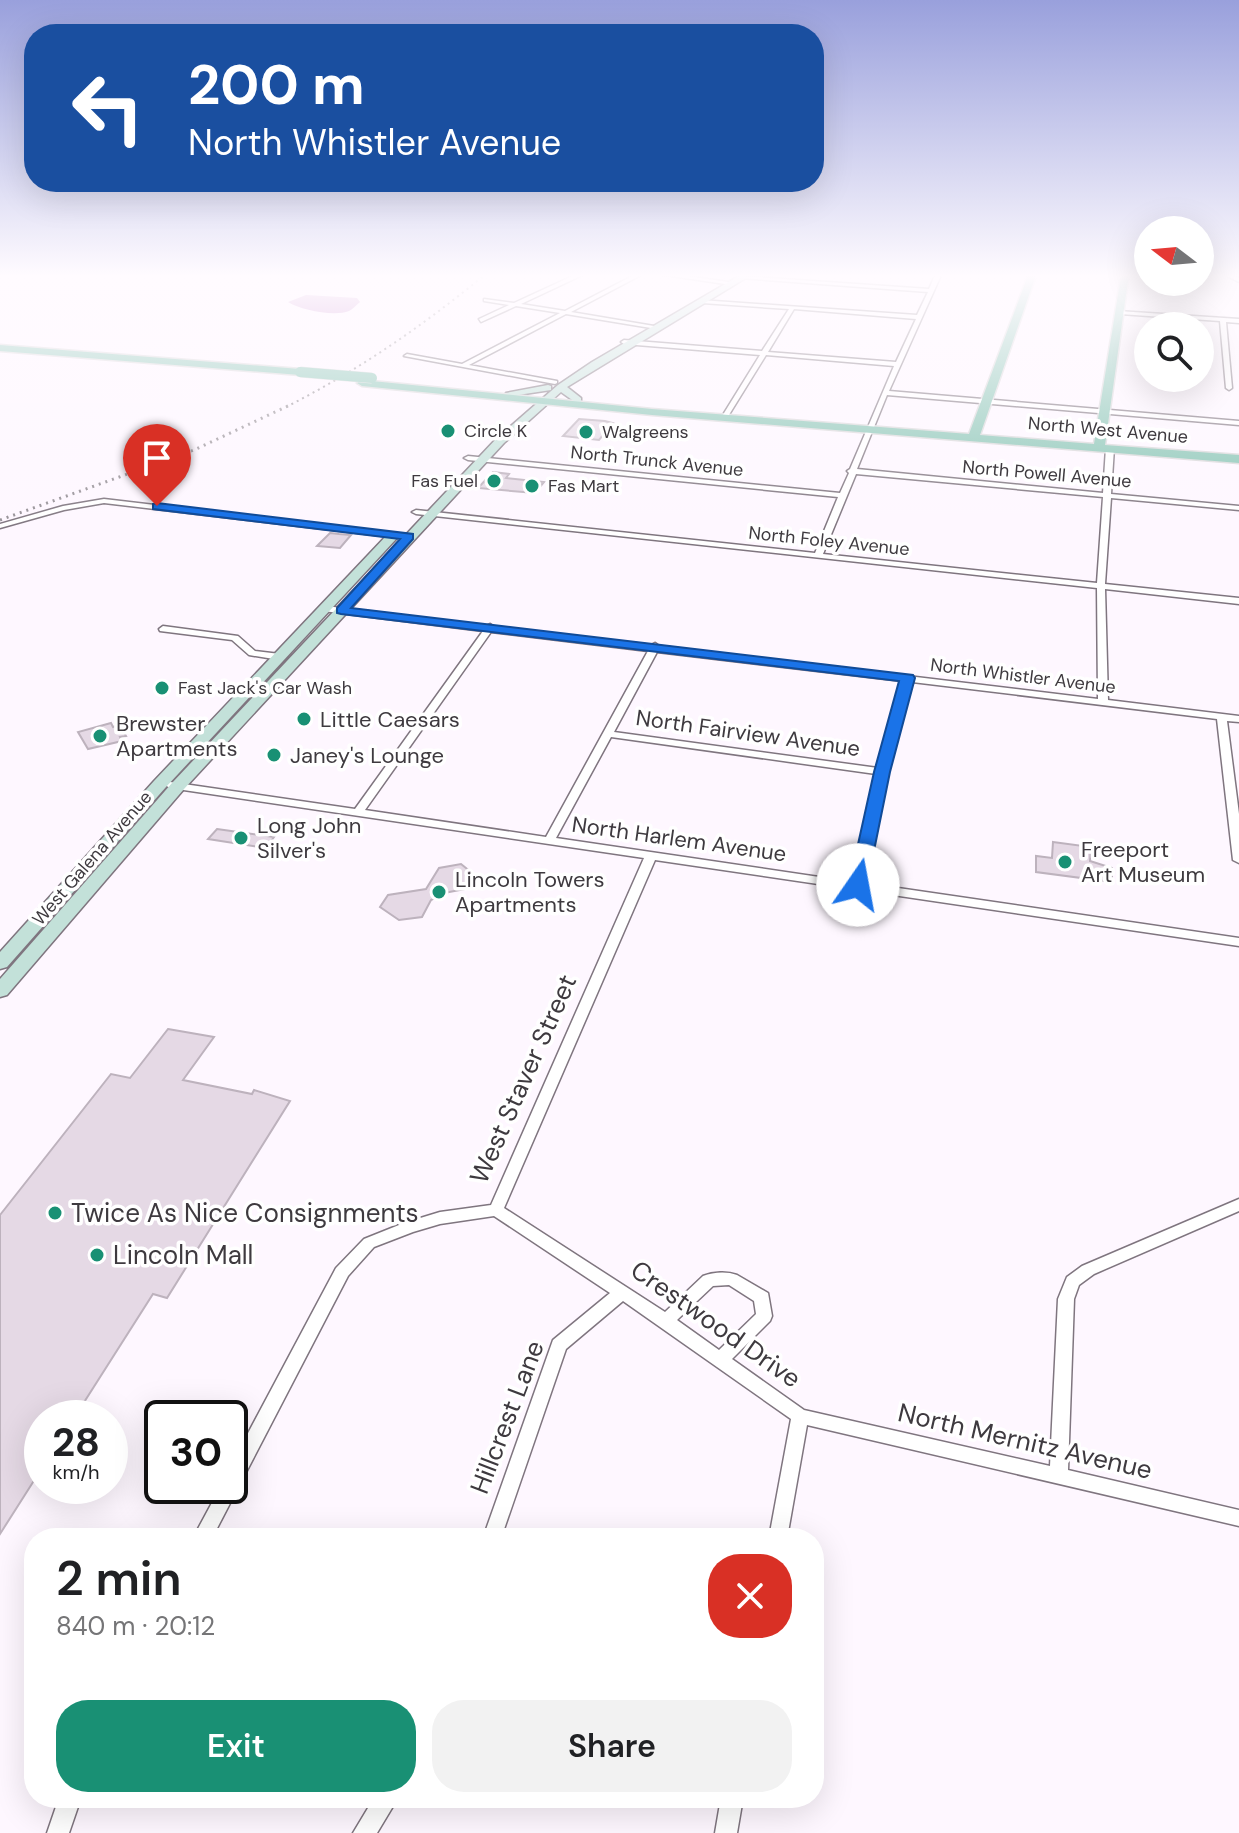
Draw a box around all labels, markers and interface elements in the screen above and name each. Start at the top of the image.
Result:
text: 200 m [188,48,365,121]
icon: left [56,56,160,160]
text: North Whistler Avenue [188,119,561,166]
north arrow [1134,216,1214,296]
map controls [1134,216,1214,392]
button: search [1134,312,1214,392]
street label: North West Avenue [1027,411,1189,449]
place label: Circle K [464,419,528,443]
place label: Walgreens [602,420,689,444]
marker: Circle K [439,422,457,440]
marker: Walgreens [577,423,595,441]
pin [123,424,191,506]
icon: arrive [135,436,179,480]
street label: North Trunck Avenue [569,440,745,482]
street label: North Powell Avenue [961,455,1133,493]
place label: Fas Fuel [411,469,478,493]
marker: Fas Fuel [485,472,503,490]
place label: Fas Mart [548,474,619,498]
marker: Fas Mart [523,477,541,495]
street label: North Foley Avenue [747,521,911,561]
street label: North Whistler Avenue [929,653,1117,699]
place label: Fast Jack's Car Wash [178,676,352,700]
marker: Fast Jack's Car Wash [153,679,171,697]
street label: North Fairview Avenue [634,703,862,763]
place label: Little Caesars [320,705,460,734]
place label: Brewster Apartments [116,709,238,763]
marker: Little Caesars [295,710,313,728]
marker: Brewster Apartments [91,727,109,745]
place label: Janey's Lounge [290,741,444,770]
marker: Janey's Lounge [265,746,283,764]
street label: West Galena Avenue [27,786,157,930]
street label: North Harlem Avenue [570,810,788,868]
place label: Long John Silver's [257,811,361,865]
marker: Long John Silver's [232,829,250,847]
place label: Freeport Art Museum [1081,835,1205,889]
position arrow [816,843,900,927]
marker: Freeport Art Museum [1056,853,1074,871]
place label: Lincoln Towers Apartments [455,865,605,919]
marker: Lincoln Towers Apartments [430,883,448,901]
street label: West Staver Street [462,969,584,1189]
place label: Twice As Nice Consignments [71,1196,419,1230]
marker: Twice As Nice Consignments [46,1204,64,1222]
place label: Lincoln Mall [113,1238,253,1272]
marker: Lincoln Mall [88,1246,106,1264]
street label: Crestwood Drive [624,1253,808,1395]
street label: Hillcrest Lane [462,1336,552,1498]
street label: North Mernitz Avenue [895,1395,1155,1487]
speed limit sign: 30 [144,1400,248,1504]
text: 28 [52,1416,100,1468]
text: km/h [52,1459,100,1485]
text: 2 min [56,1547,182,1610]
button: close [708,1554,792,1638]
text: 840 m · 20:12 [56,1609,215,1643]
button: Exit [56,1700,416,1792]
button: Share [432,1700,792,1792]

